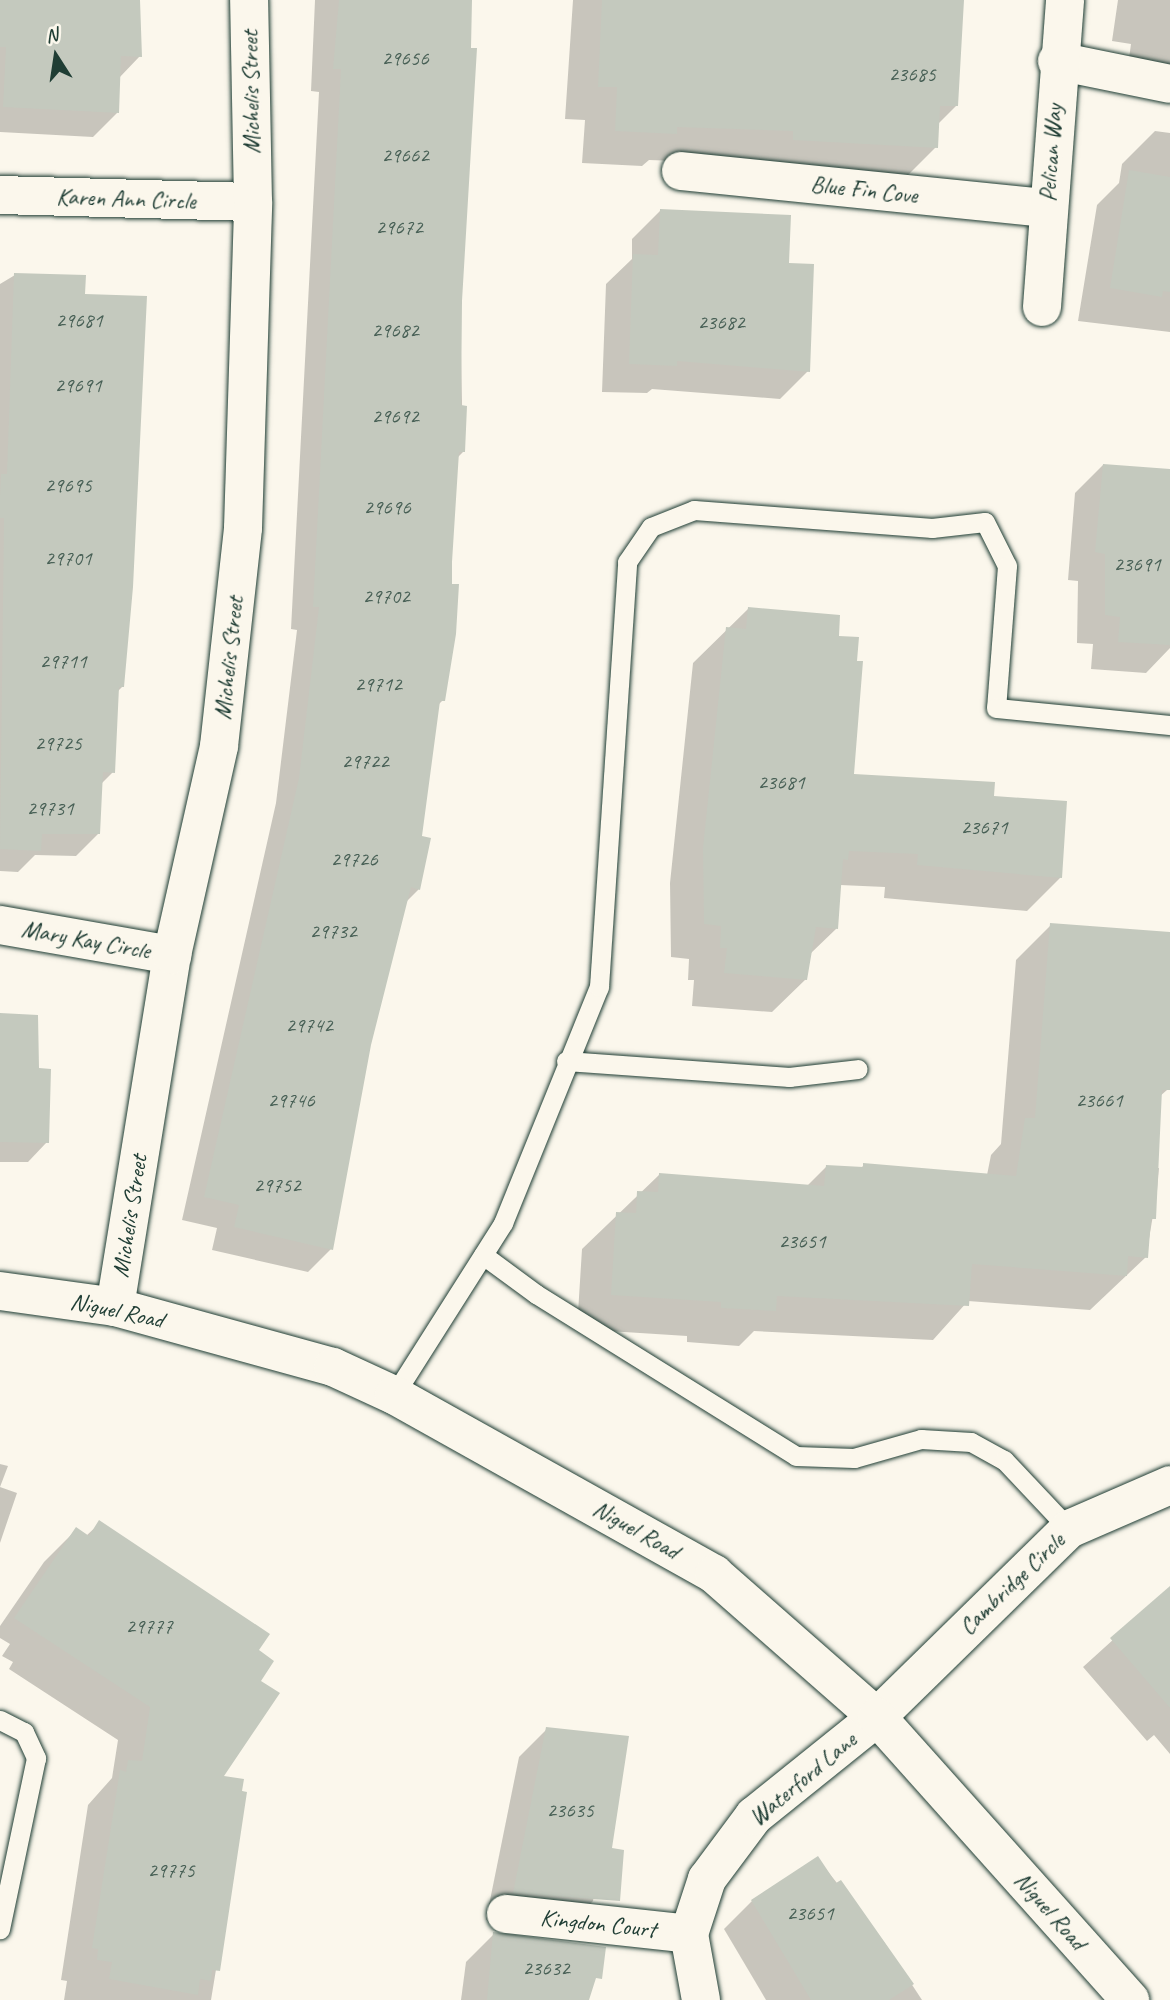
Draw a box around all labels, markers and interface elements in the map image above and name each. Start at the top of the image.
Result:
north arrow [21,21,91,91]
text: N [43,22,60,48]
street label: Michelis Street [236,30,266,154]
house number: 29656 [381,45,429,71]
house number: 23685 [888,61,936,87]
street label: Pelican Way [1033,103,1069,203]
house number: 29662 [381,142,429,168]
street label: Blue Fin Cove [809,170,919,210]
street label: Karen Ann Circle [56,182,196,216]
house number: 29672 [375,214,423,240]
house number: 29681 [55,307,103,333]
house number: 23682 [697,309,745,335]
house number: 29682 [371,317,419,343]
house number: 29691 [54,372,102,398]
house number: 29692 [371,403,419,429]
house number: 29695 [44,472,92,498]
house number: 29696 [363,494,411,520]
house number: 29701 [44,545,92,571]
house number: 23691 [1113,551,1161,577]
house number: 29702 [362,583,410,609]
street label: Michelis Street [208,595,250,721]
house number: 29711 [39,648,87,674]
house number: 29712 [354,671,402,697]
house number: 29725 [34,730,82,756]
house number: 29722 [341,748,389,774]
house number: 23681 [757,769,805,795]
house number: 29731 [26,795,74,821]
house number: 23671 [960,814,1008,840]
house number: 29726 [330,846,378,872]
street label: Mary Kay Circle [19,915,153,965]
house number: 29732 [309,918,357,944]
house number: 29742 [285,1012,333,1038]
house number: 29746 [267,1087,315,1113]
house number: 23661 [1075,1087,1123,1113]
street label: Michelis Street [106,1152,154,1280]
house number: 29752 [253,1172,301,1198]
house number: 23651 [778,1228,826,1254]
street label: Niguel Road [68,1287,166,1335]
street label: Niguel Road [588,1494,684,1566]
street label: Cambridge Circle [953,1527,1071,1641]
house number: 29777 [125,1613,173,1639]
street label: Waterford Lane [744,1726,862,1832]
house number: 23635 [546,1797,594,1823]
house number: 29775 [147,1857,195,1883]
street label: Niguel Road [1008,1866,1092,1956]
house number: 23651 [786,1900,834,1926]
street label: Kingdon Court [539,1904,657,1944]
house number: 23632 [522,1955,570,1981]

